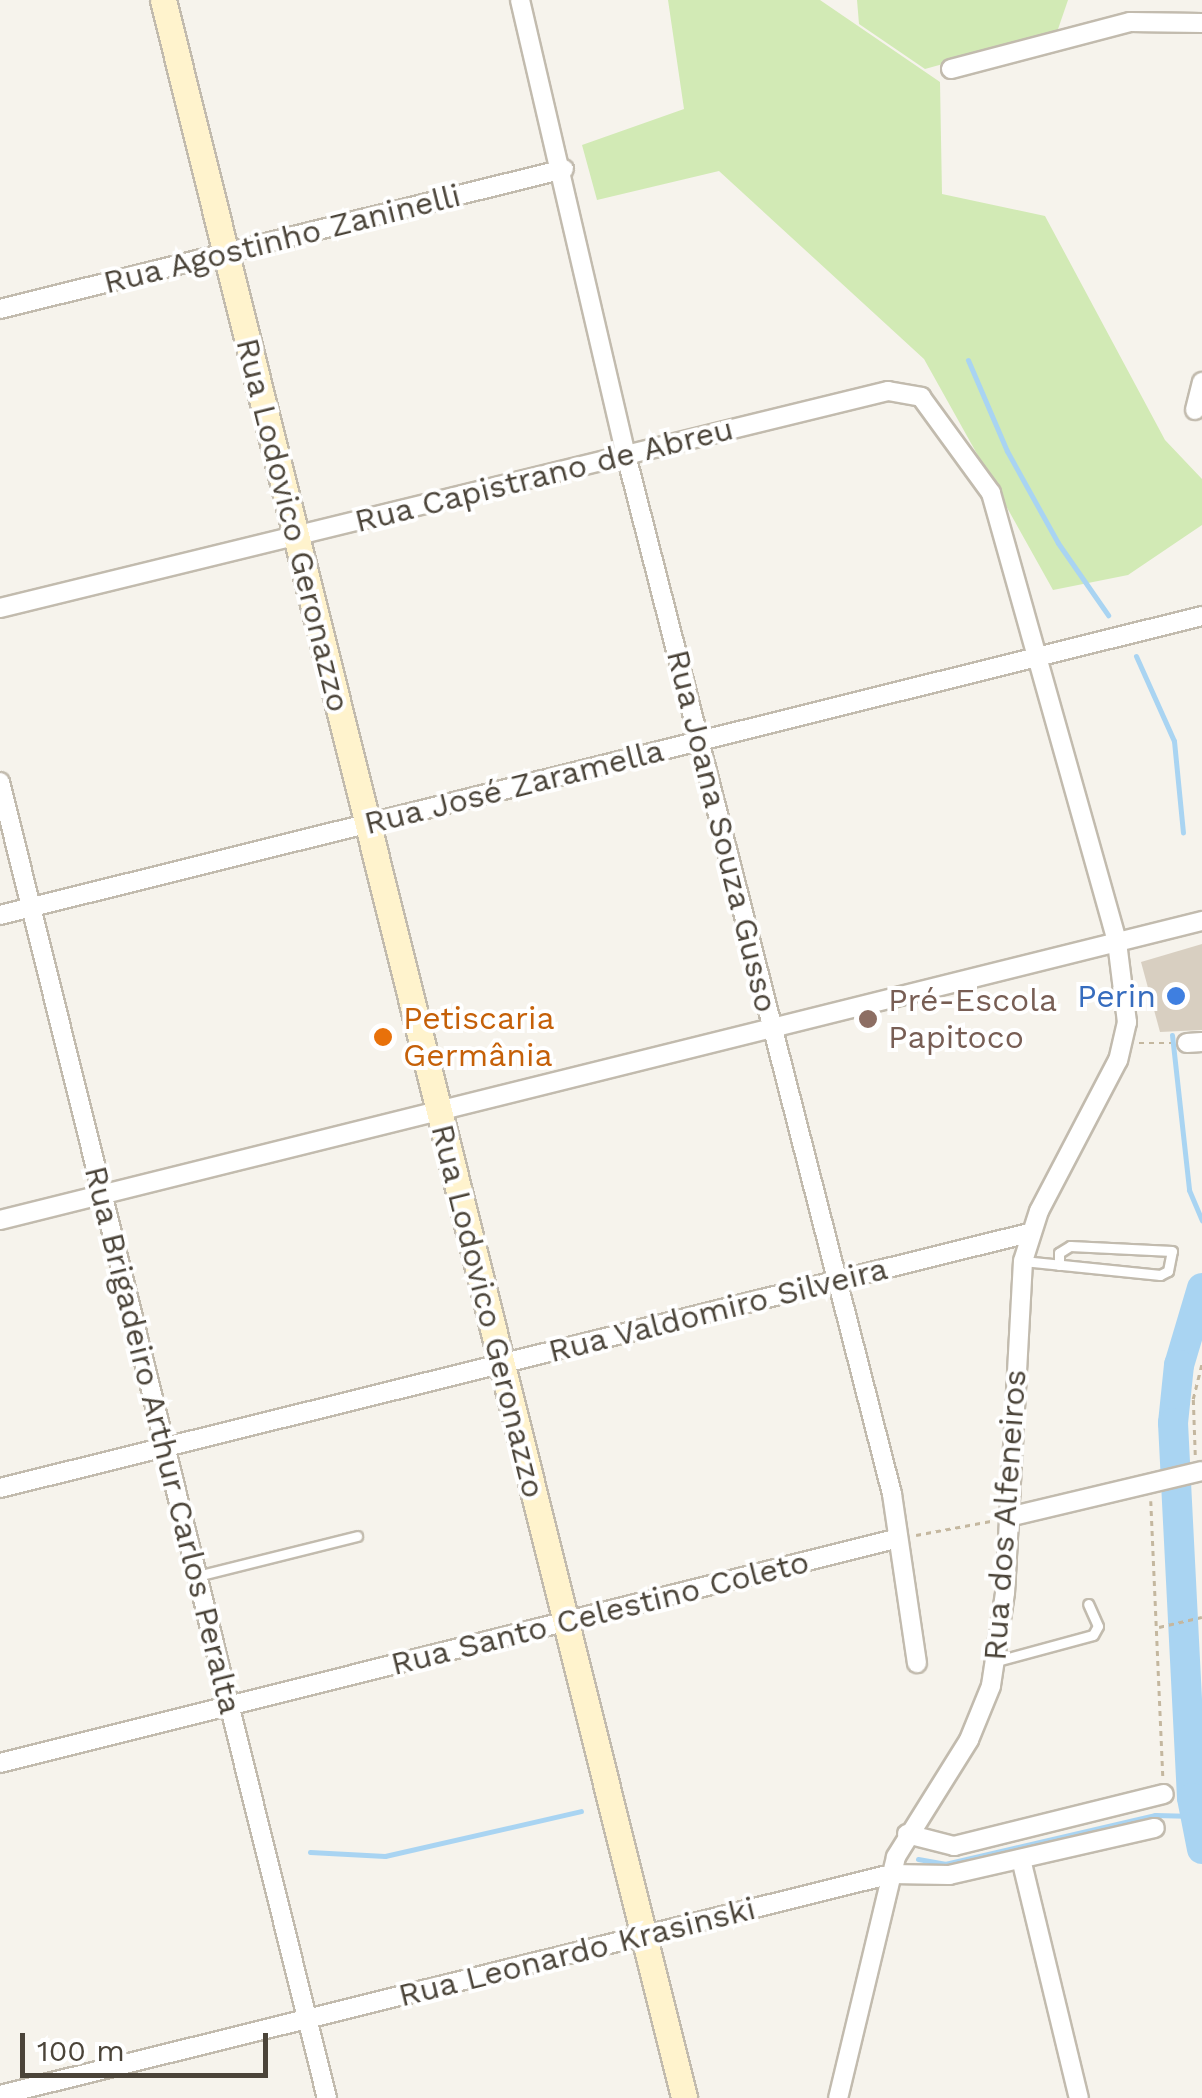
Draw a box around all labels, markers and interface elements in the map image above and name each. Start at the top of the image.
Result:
street label: Rua Agostinho Zaninelli [99,176,465,302]
street label: Rua Lodovico Geronazzo [228,334,358,716]
street label: Rua Capistrano de Abreu [350,409,738,541]
street label: Rua Joana Souza Gusso [658,644,786,1018]
street label: Rua José Zaramella [360,731,668,843]
place label: Perin [1077,977,1156,1015]
place label: Pré-Escola Papitoco [888,982,1057,1057]
marker: Perin [1165,985,1187,1007]
place label: Petiscaria Germânia [403,1000,555,1075]
marker: Pré-Escola Papitoco [857,1008,879,1030]
marker: Petiscaria Germânia [372,1026,394,1048]
street label: Rua Lodovico Geronazzo [423,1120,553,1502]
street label: Rua Brigadeiro Arthur Carlos Peralta [76,1161,250,1719]
street label: Rua Valdomiro Silveira [544,1249,892,1371]
street label: Rua dos Alfeneiros [976,1367,1034,1663]
street label: Rua Santo Celestino Coleto [387,1542,813,1684]
street label: Rua Leonardo Krasinski [394,1889,760,2015]
scale bar [25,2013,272,2075]
text: 100 m [37,2033,125,2068]

